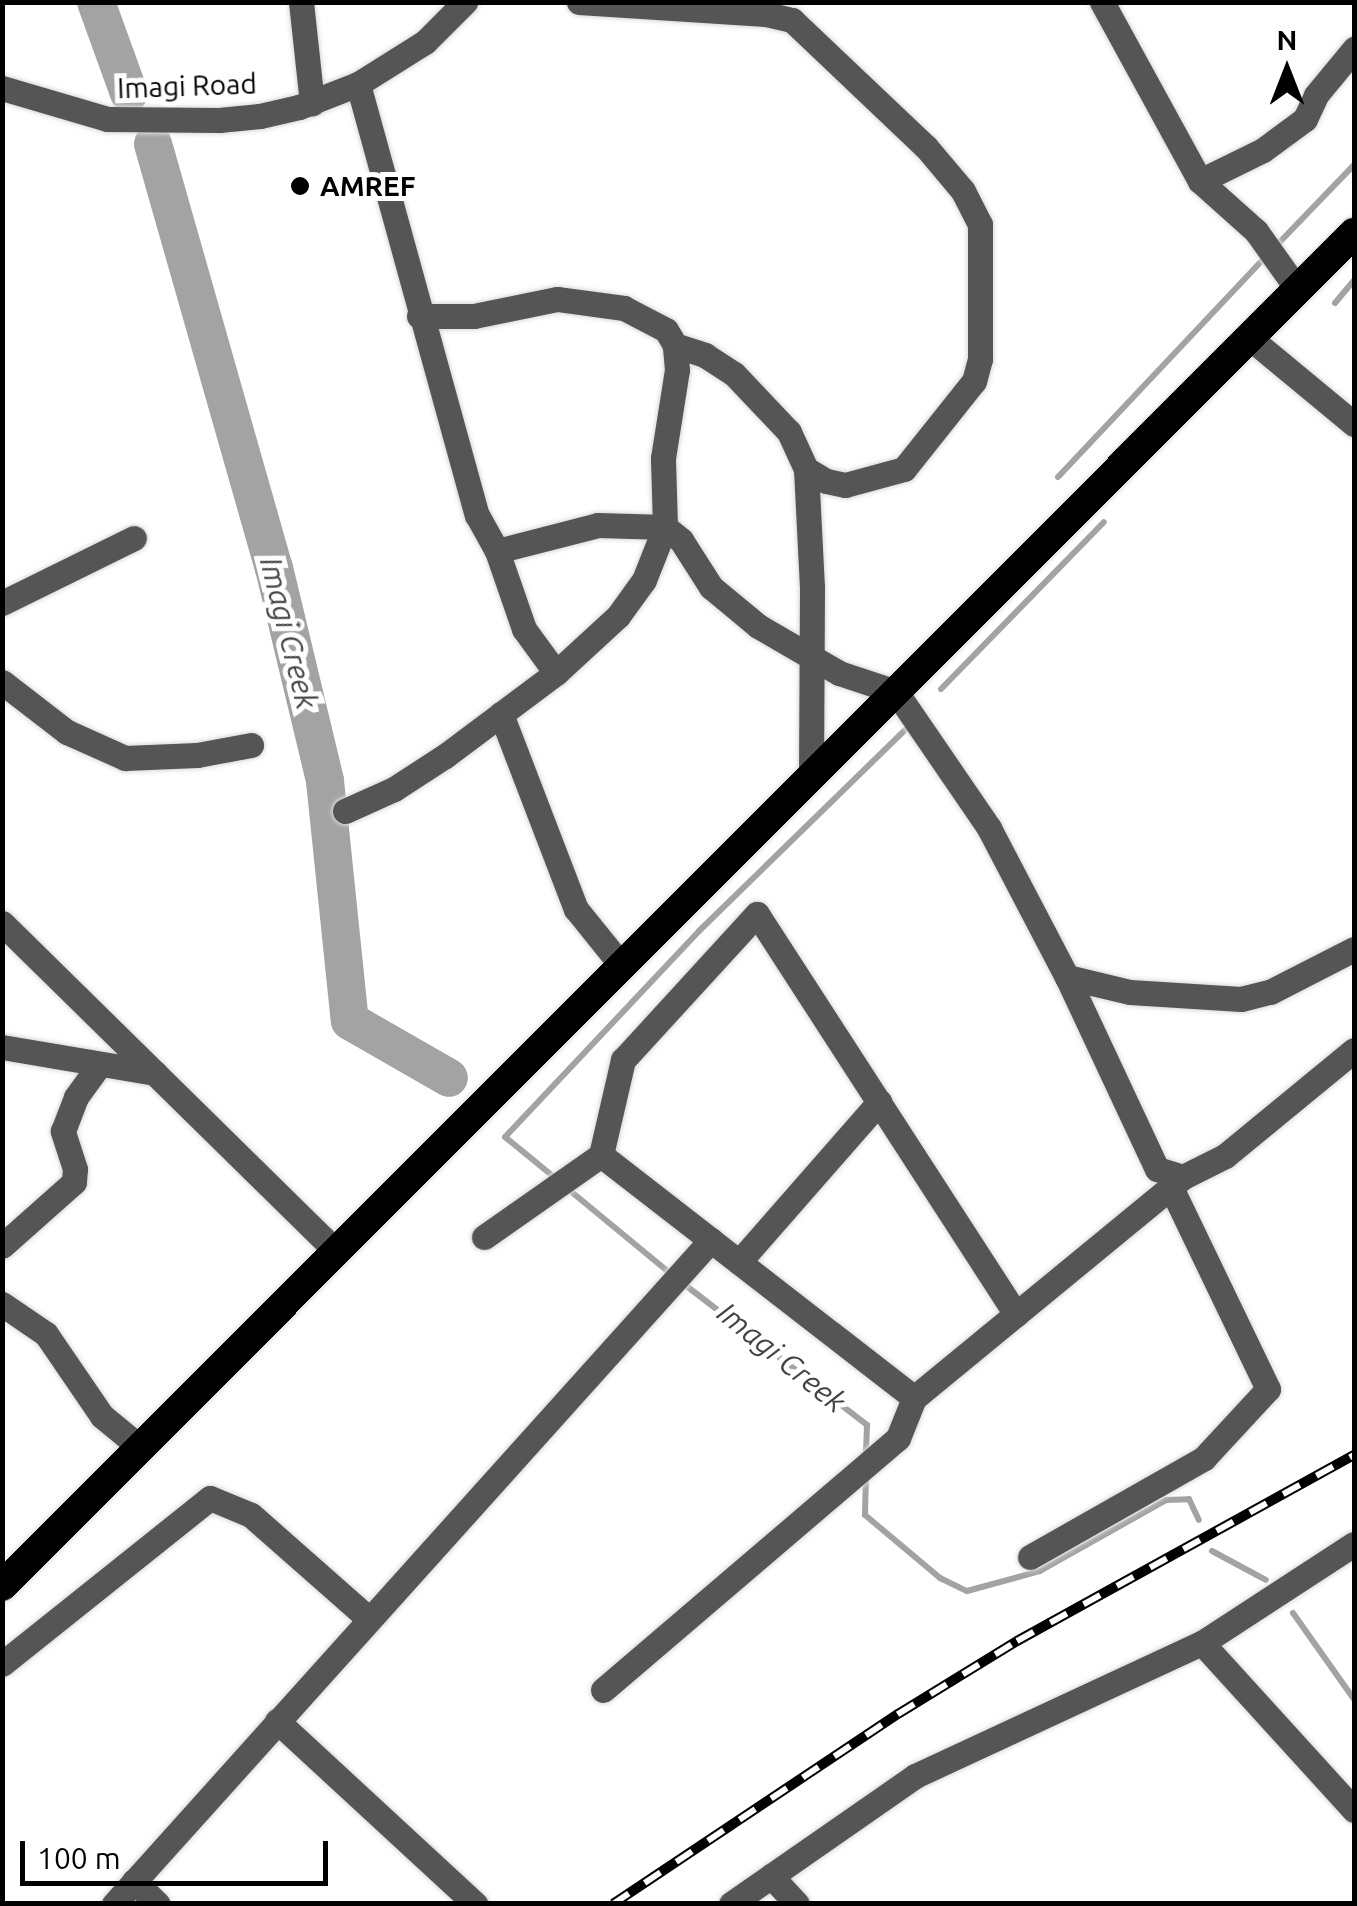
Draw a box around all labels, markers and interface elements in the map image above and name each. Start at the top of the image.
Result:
north arrow [1237,20,1337,120]
text: N [1277,24,1297,55]
street label: Imagi Road [117,67,257,105]
place label: AMREF [320,169,415,203]
marker: AMREF [289,175,311,197]
water label: Imagi Creek [253,553,325,713]
water label: Imagi Creek [710,1294,854,1420]
scale bar [25,1821,332,1883]
text: 100 m [37,1841,121,1875]

